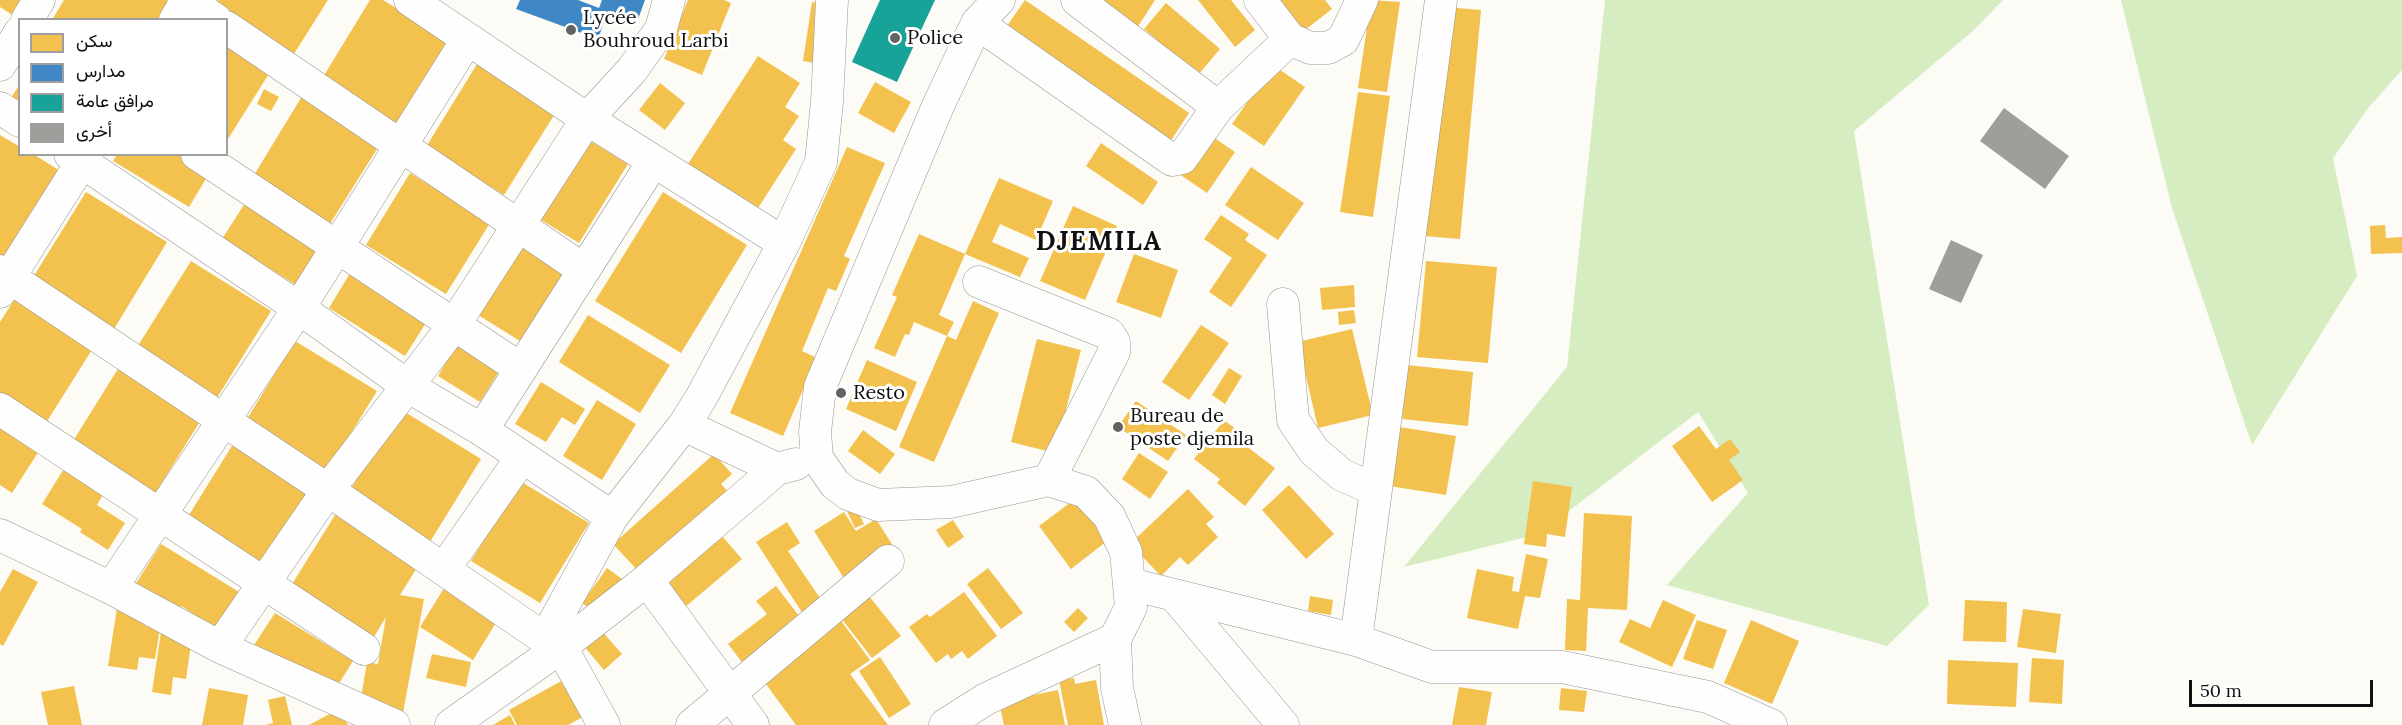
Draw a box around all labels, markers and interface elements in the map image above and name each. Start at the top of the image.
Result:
place label: Lycée Bouhroud Larbi [583,6,729,53]
legend [18,18,228,156]
marker: Lycée Bouhroud Larbi [564,23,578,37]
place label: Police [907,26,963,50]
text: سكن [76,29,112,52]
marker: Police [888,31,902,45]
text: مدارس [76,59,125,82]
text: مرافق عامة [76,89,154,112]
text: أخرى [76,119,112,142]
district label: DJEMILA [1036,227,1162,259]
place label: Resto [853,381,905,405]
marker: Resto [834,386,848,400]
place label: Bureau de poste djemila [1130,404,1254,451]
marker: Bureau de poste djemila [1111,420,1125,434]
scale bar [2192,668,2376,706]
text: 50 m [2200,679,2242,702]

